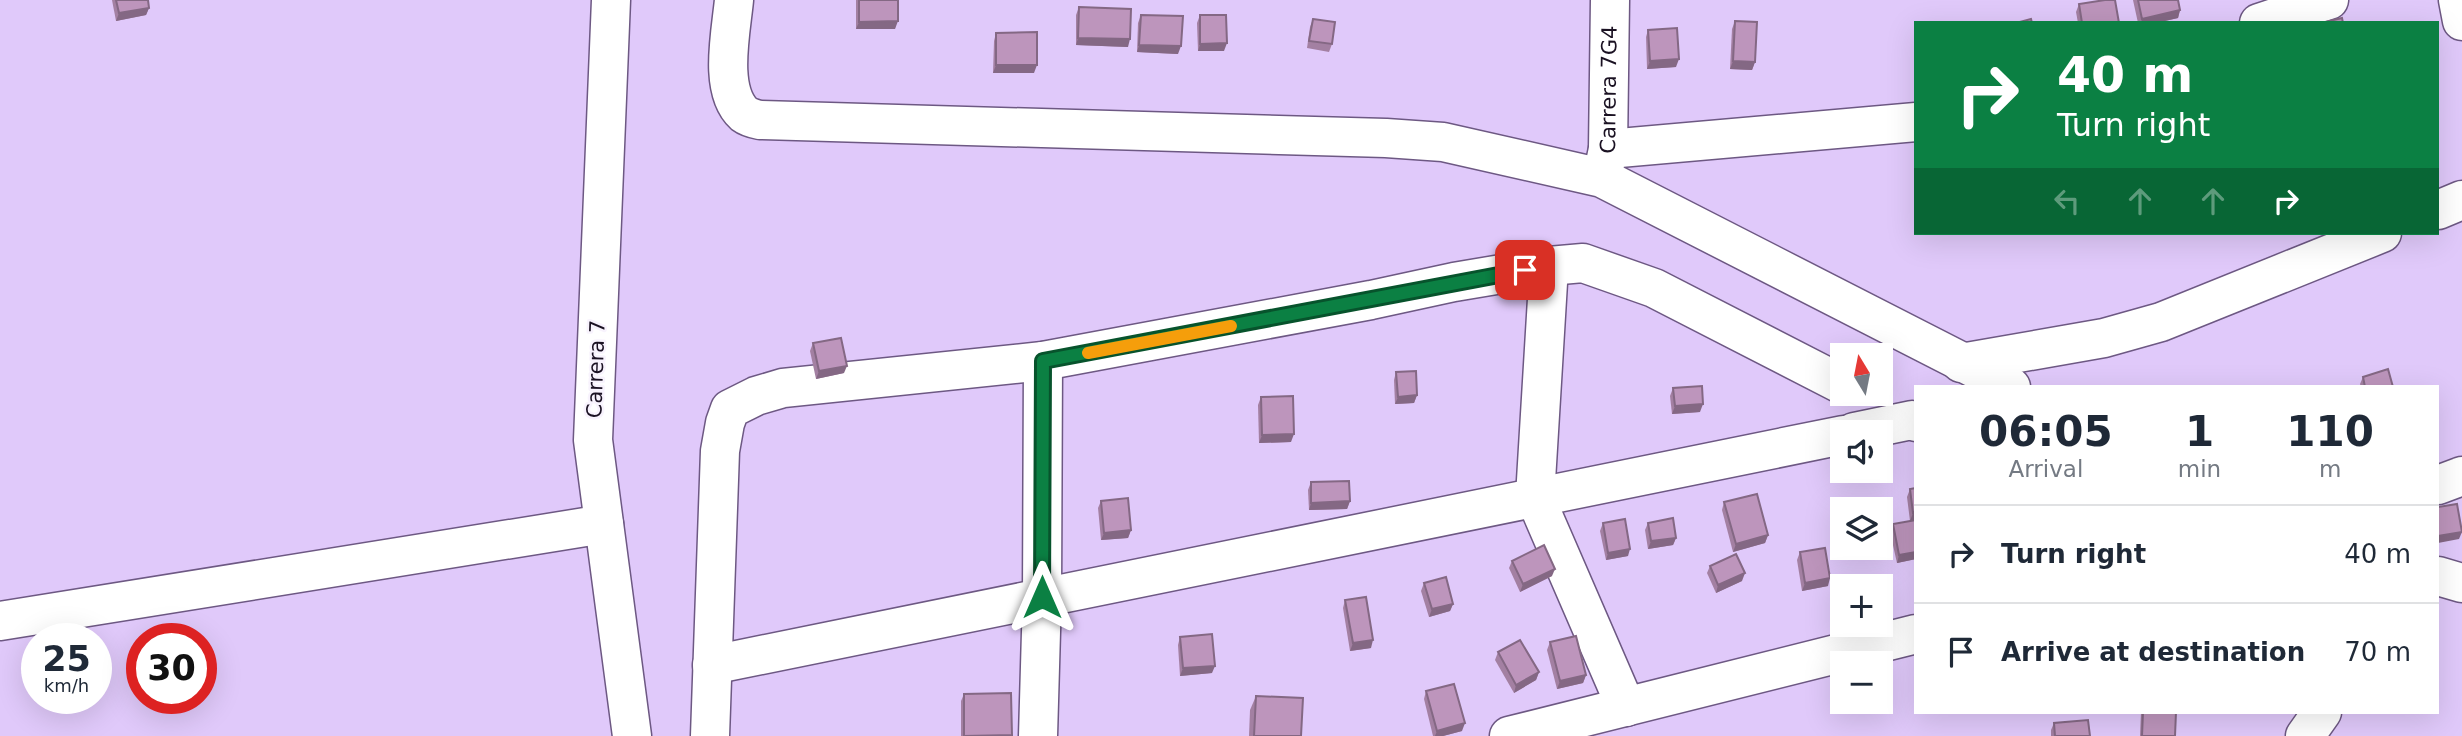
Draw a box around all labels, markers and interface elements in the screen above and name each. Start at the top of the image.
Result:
street label: Carrera 7G4 [1596,25,1622,154]
text: 40 m [2057,47,2193,104]
icon: right [1942,49,2033,140]
text: Turn right [2057,106,2210,144]
icon: left [2048,182,2086,220]
icon: ahead [2121,182,2159,220]
icon: ahead [2194,182,2232,220]
icon: right [2267,182,2305,220]
pin [1495,240,1555,300]
icon: arrive [1506,251,1544,289]
street label: Carrera 7 [582,319,610,419]
north arrow [1830,343,1894,406]
map controls [1830,343,1893,714]
text: 06:05 [1979,407,2113,456]
text: 1 [2185,407,2214,456]
text: 110 [2286,407,2374,456]
button: sound [1830,420,1893,483]
text: Arrival [2009,456,2083,482]
text: min [2178,456,2221,482]
text: m [2319,456,2341,482]
button: layers [1830,497,1893,560]
icon: right [1942,535,1980,573]
text: Turn right [2001,539,2146,569]
text: 40 m [2344,539,2411,569]
position arrow [1005,560,1079,634]
button: + [1830,574,1893,637]
speed limit sign: 30 [126,623,217,714]
icon: arrive [1942,633,1980,671]
text: Arrive at destination [2001,637,2305,667]
text: 70 m [2344,637,2411,667]
text: 25 [42,639,91,679]
button: − [1830,651,1893,714]
text: km/h [44,675,89,696]

